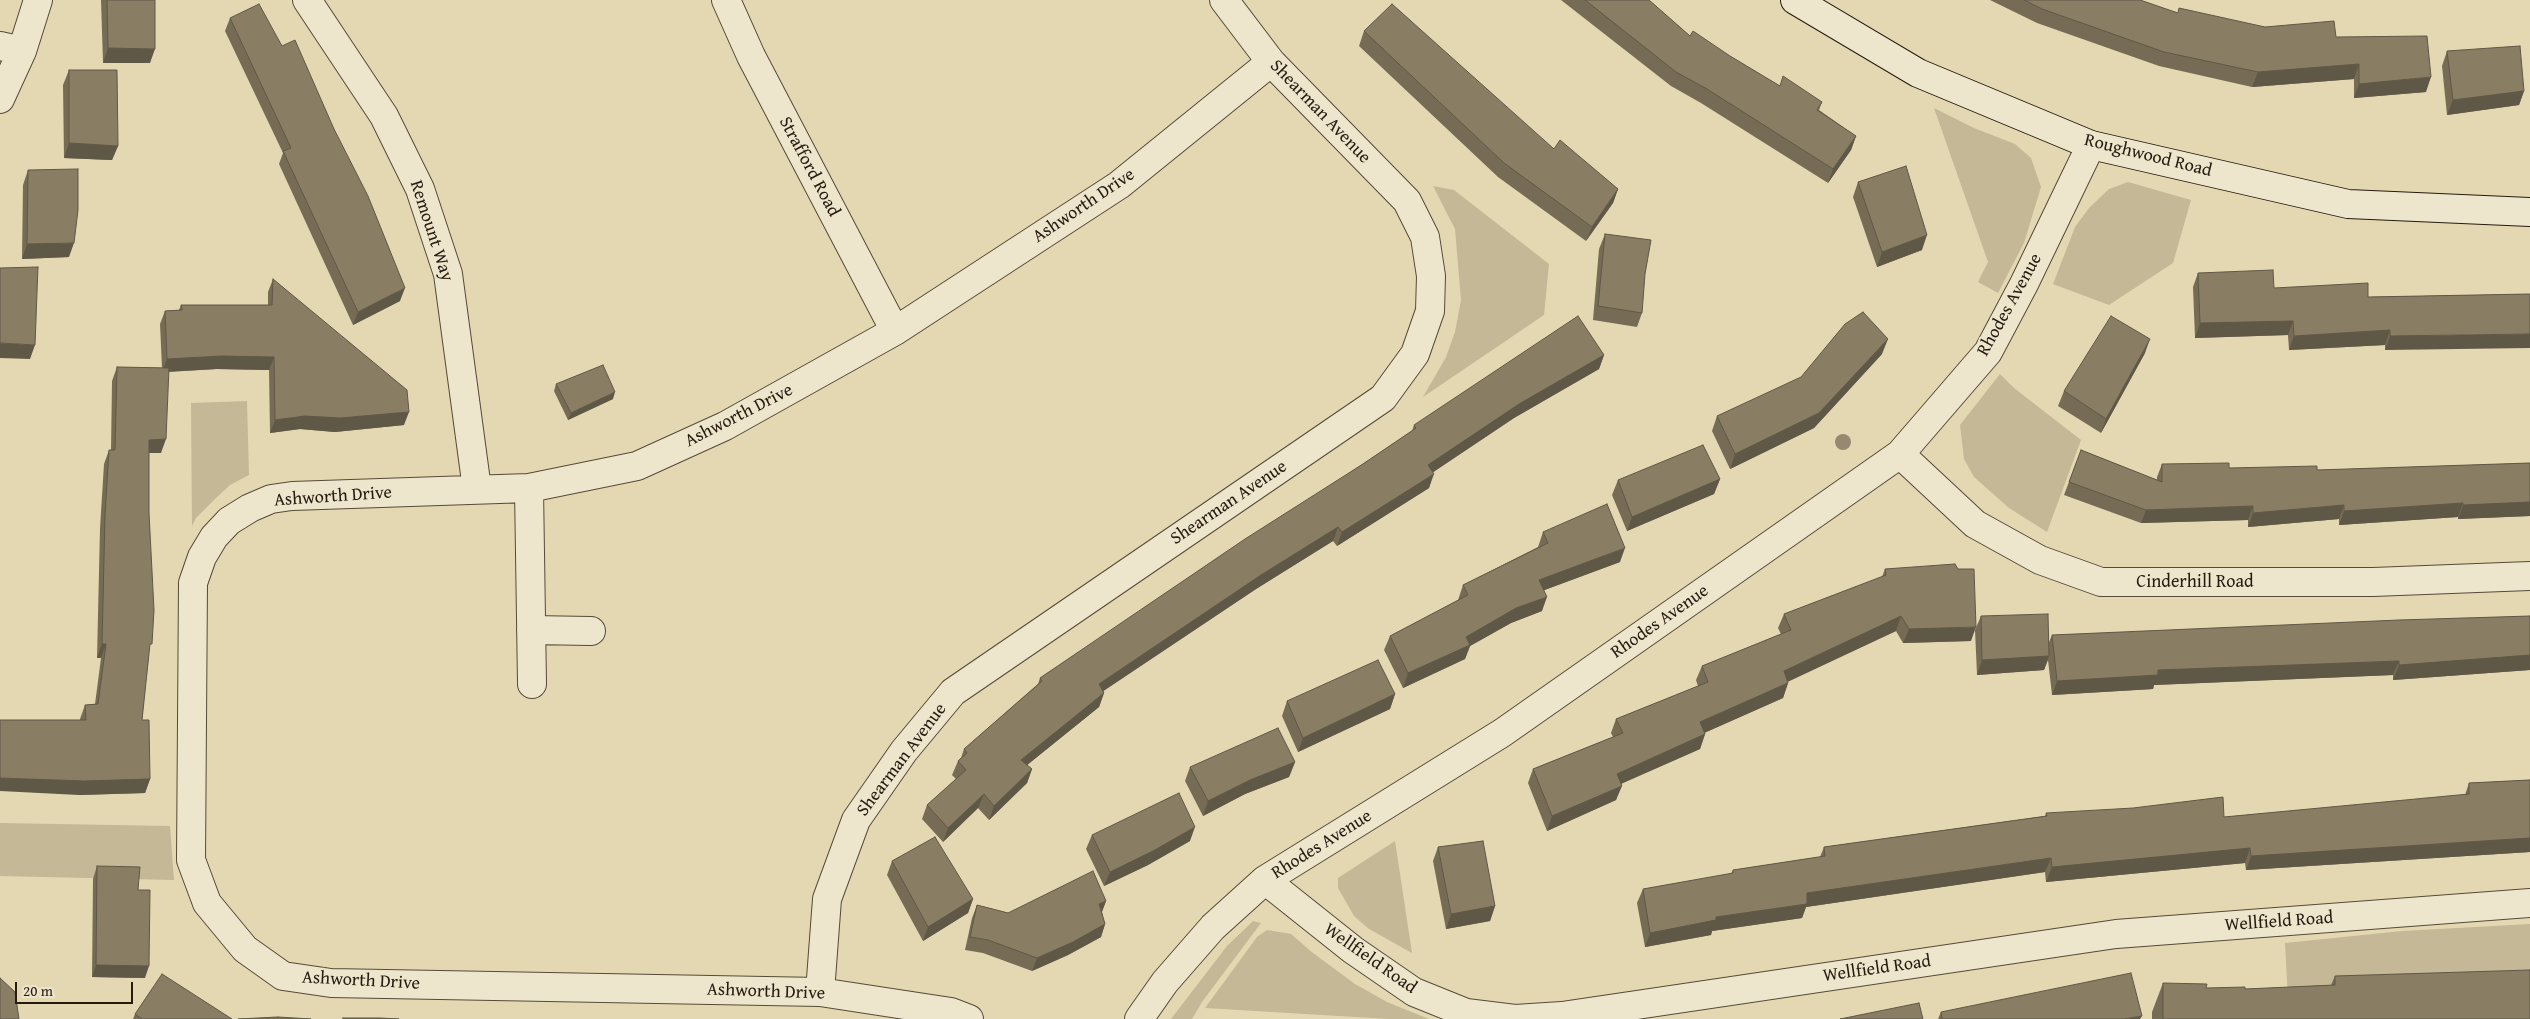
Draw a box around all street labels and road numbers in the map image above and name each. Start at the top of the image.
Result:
street label: Shearman Avenue [1265,56,1375,168]
street label: Strafford Road [774,113,844,221]
street label: Roughwood Road [2082,130,2214,182]
street label: Ashworth Drive [1029,164,1139,248]
street label: Remount Way [405,178,457,284]
street label: Rhodes Avenue [1973,250,2047,360]
street label: Ashworth Drive [681,380,797,452]
street label: Shearman Avenue [1167,456,1291,550]
street label: Ashworth Drive [273,482,393,512]
street label: Cinderhill Road [2136,571,2254,593]
street label: Rhodes Avenue [1607,580,1713,664]
street label: Shearman Avenue [852,699,952,821]
street label: Rhodes Avenue [1268,806,1376,884]
street label: Wellfield Road [2224,907,2334,937]
street label: Wellfield Road [1319,919,1421,999]
street label: Wellfield Road [1822,951,1932,987]
street label: Ashworth Drive [301,967,421,995]
street label: Ashworth Drive [707,979,825,1005]

